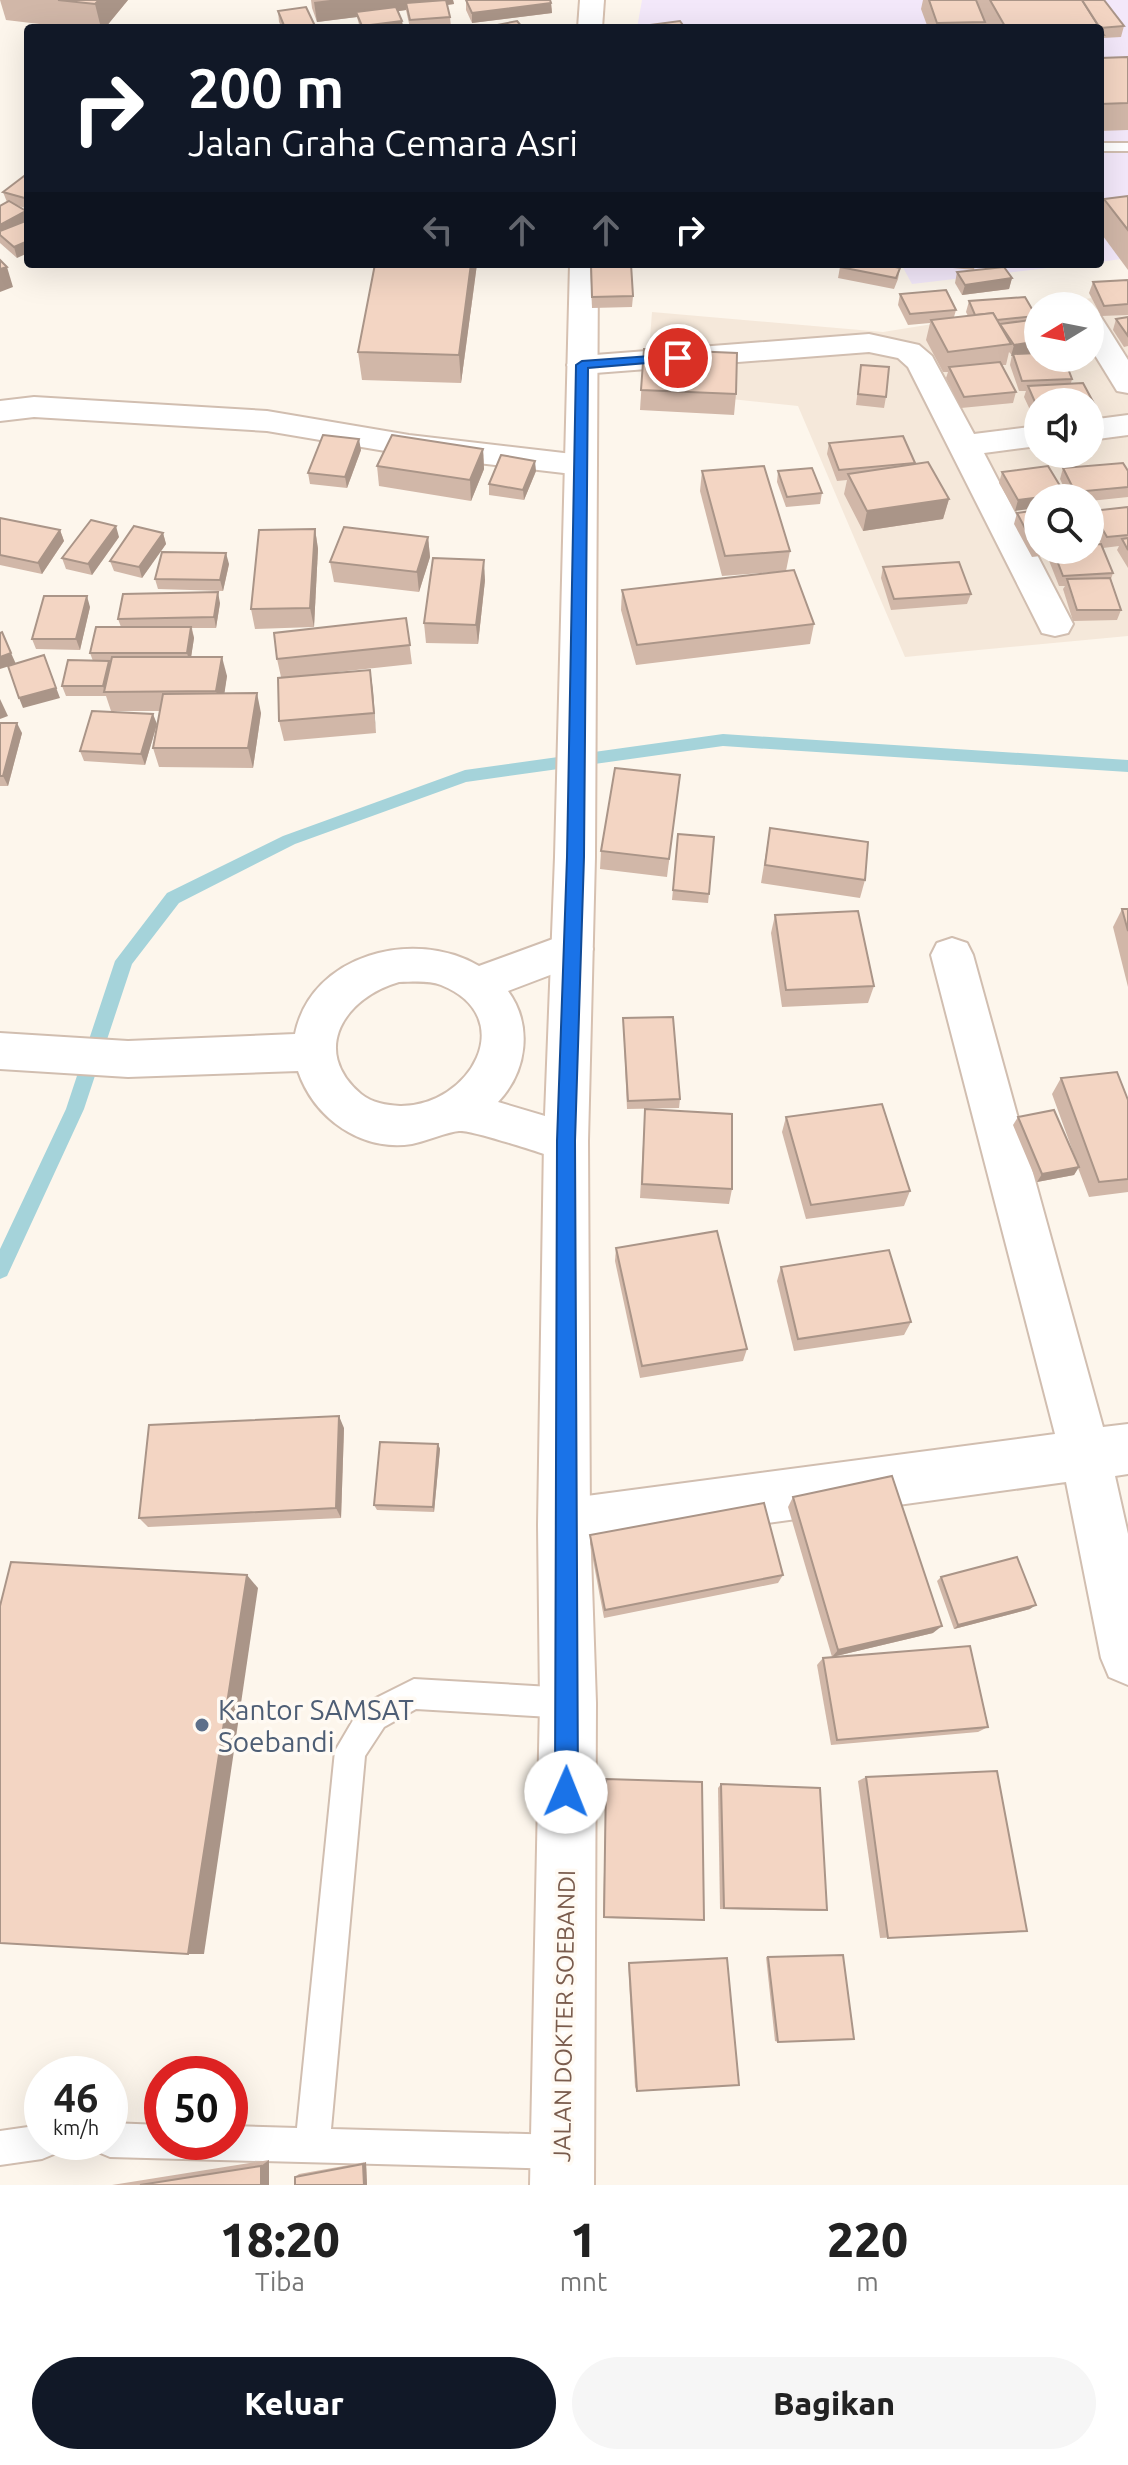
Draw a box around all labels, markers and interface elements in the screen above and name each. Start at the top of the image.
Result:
icon: right [56,56,160,160]
text: 200 m [188,56,344,119]
text: Jalan Graha Cemara Asri [188,122,578,163]
icon: left [416,208,460,252]
icon: ahead [500,208,544,252]
icon: ahead [584,208,628,252]
icon: right [668,208,712,252]
north arrow [1024,292,1104,372]
map controls [1024,292,1104,564]
pin [644,324,712,392]
icon: arrive [656,336,700,380]
button: sound [1024,388,1104,468]
button: search [1024,484,1104,564]
place label: Kantor SAMSAT Soebandi [218,1694,414,1757]
marker: Kantor SAMSAT Soebandi [193,1716,211,1734]
position arrow [524,1750,608,1834]
street label: JALAN DOKTER SOEBANDI [548,1870,580,2162]
speed limit sign: 50 [144,2056,248,2160]
text: 46 [53,2075,99,2120]
text: km/h [53,2116,99,2139]
text: 18:20 [220,2212,340,2266]
text: 1 [570,2212,597,2266]
text: 220 [827,2212,908,2266]
text: Tiba [255,2267,305,2296]
text: mnt [560,2267,607,2296]
text: m [856,2267,879,2296]
button: Keluar [32,2357,556,2449]
button: Bagikan [572,2357,1096,2449]

